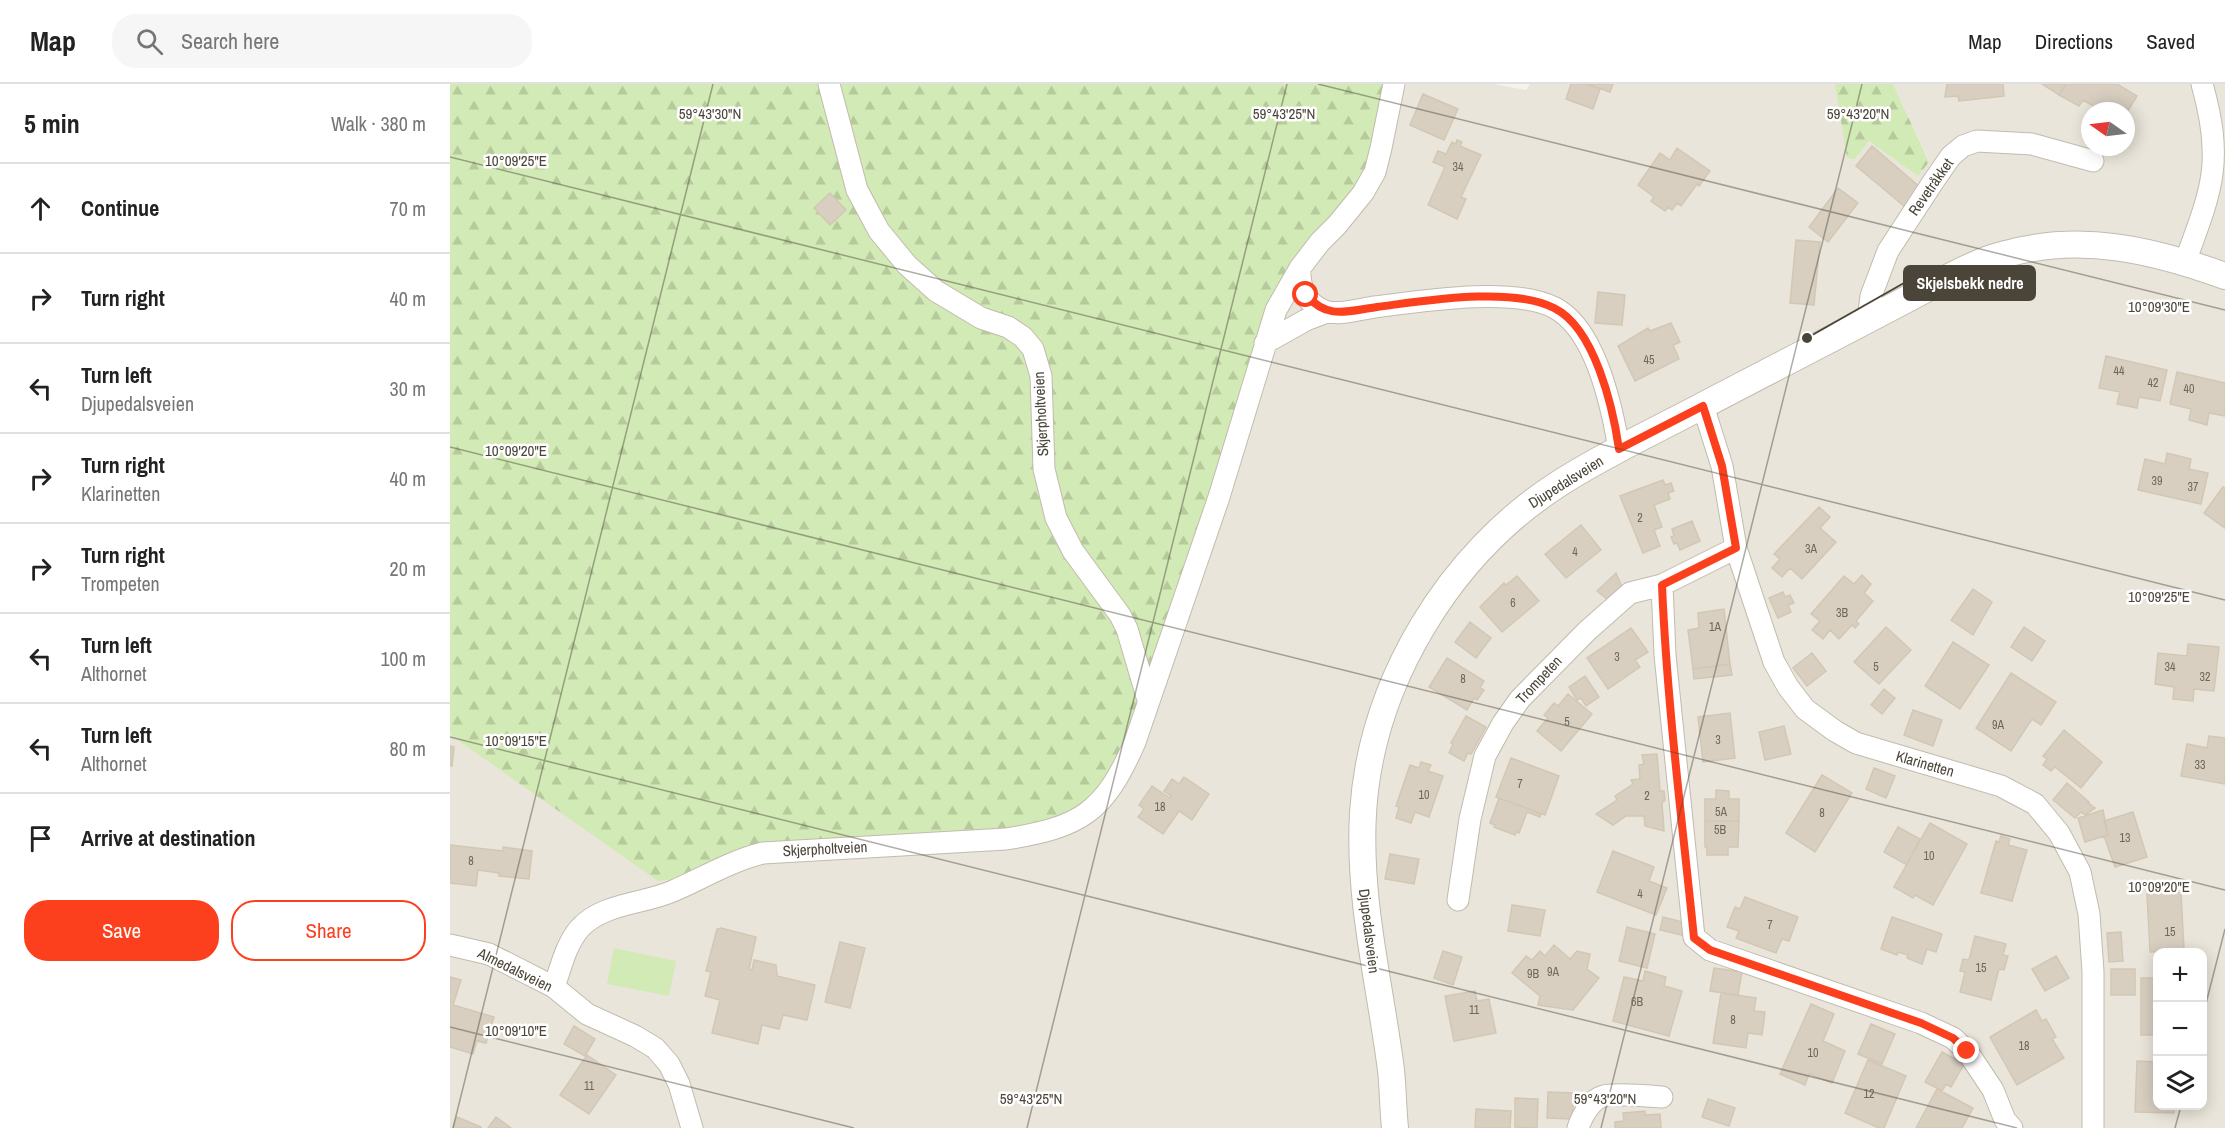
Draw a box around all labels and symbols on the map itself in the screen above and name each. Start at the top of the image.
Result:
north arrow [2081,102,2135,156]
text: 59°43'30"N [679,103,741,124]
text: 59°43'25"N [1253,103,1315,124]
text: 59°43'20"N [1827,103,1889,124]
text: 10°09'25"E [485,150,547,171]
street label: Revetråkket [1903,153,1958,220]
house number: 34 [1453,159,1464,175]
callout: Skjelsbekk nedre [1904,266,2035,300]
text: Skjelsbekk nedre [1916,272,2024,294]
route start [1292,281,1318,307]
text: 10°09'30"E [2128,296,2190,317]
house number: 45 [1644,352,1655,368]
house number: 44 [2114,363,2125,379]
street label: Skjerpholtveien [1028,371,1053,457]
house number: 42 [2148,375,2158,391]
house number: 40 [2184,381,2194,397]
text: 10°09'20"E [485,440,547,461]
street label: Djupedalsveien [1524,450,1607,513]
house number: 39 [2152,473,2162,489]
house number: 37 [2188,479,2199,495]
house number: 2 [1637,510,1643,526]
house number: 3A [1805,541,1817,557]
house number: 4 [1572,544,1578,560]
text: 10°09'25"E [2128,586,2190,607]
house number: 6 [1510,595,1516,611]
house number: 3B [1836,605,1848,621]
house number: 1A [1709,619,1721,635]
house number: 3 [1614,649,1620,665]
street label: Trompeten [1511,651,1566,708]
house number: 5 [1873,659,1879,675]
house number: 34 [2165,659,2176,675]
house number: 32 [2200,669,2210,685]
house number: 8 [1460,671,1466,687]
house number: 5 [1564,714,1570,730]
house number: 9A [1992,717,2004,733]
text: 10°09'15"E [485,730,547,751]
house number: 3 [1715,732,1721,748]
street label: Klarinetten [1894,745,1957,782]
house number: 33 [2195,757,2205,773]
house number: 7 [1517,776,1523,792]
house number: 10 [1419,787,1429,803]
house number: 2 [1644,788,1650,804]
house number: 18 [1155,799,1165,815]
house number: 5A [1715,804,1727,820]
house number: 8 [1819,805,1825,821]
house number: 5B [1714,822,1726,838]
house number: 13 [2120,830,2130,846]
street label: Skjerpholtveien [782,836,868,861]
house number: 10 [1924,848,1934,864]
house number: 8 [468,853,474,869]
text: 10°09'20"E [2128,876,2190,897]
house number: 4 [1637,886,1643,902]
street label: Djupedalsveien [1354,888,1385,974]
house number: 7 [1767,917,1773,933]
house number: 15 [2165,924,2176,940]
street label: Almedalsveien [473,942,556,997]
house number: 15 [1976,960,1987,976]
house number: 9A [1547,964,1559,980]
house number: 9B [1527,966,1539,982]
house number: 6B [1631,994,1643,1010]
house number: 11 [1469,1002,1480,1018]
house number: 8 [1730,1012,1736,1028]
text: 10°09'10"E [485,1020,547,1041]
route end [1953,1037,1979,1063]
house number: 18 [2019,1038,2029,1054]
house number: 10 [1808,1045,1818,1061]
house number: 11 [584,1078,595,1094]
house number: 12 [1864,1086,1874,1102]
text: 59°43'25"N [1000,1088,1062,1109]
text: 59°43'20"N [1574,1088,1636,1109]

